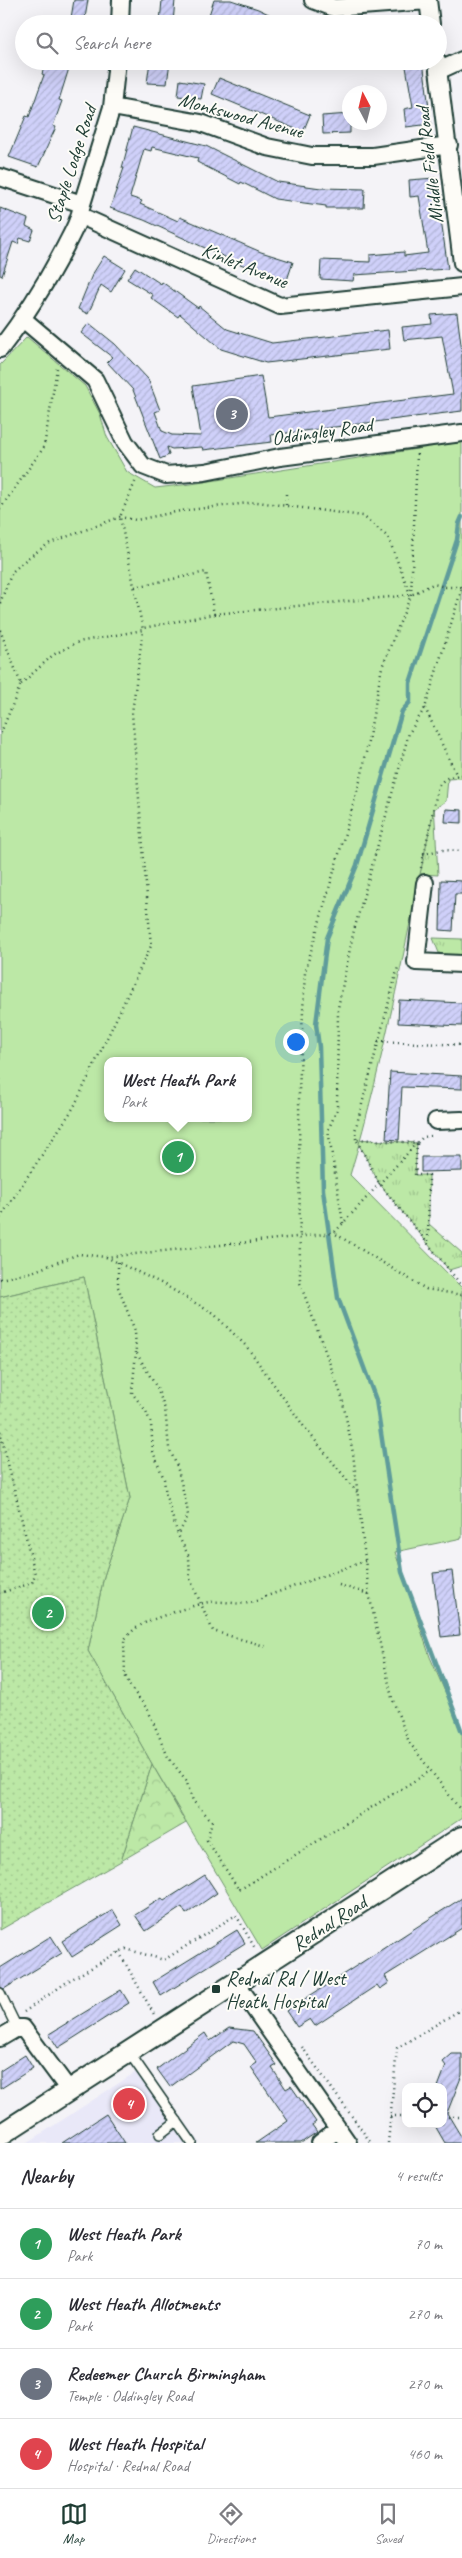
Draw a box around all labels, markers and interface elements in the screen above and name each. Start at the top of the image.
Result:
search box [15,15,447,70]
icon: search [33,29,61,57]
text: Search here [73,31,150,55]
north arrow [342,85,387,130]
street label: Monkswood Avenue [176,87,307,144]
street label: Staple Lodge Road [41,99,103,226]
street label: Middle Field Road [410,102,449,225]
street label: Kinlet Avenue [198,237,293,295]
pin: 3 [216,395,248,433]
street label: Oddingley Road [270,412,377,451]
your location [283,1029,309,1055]
popup [104,1057,252,1122]
text: West Heath Park [121,1068,235,1092]
text: Park [121,1092,147,1112]
pin: 1 [162,1138,194,1176]
pin: 2 [32,1594,64,1632]
street label: Rednal Road [287,1888,374,1957]
place label: Rednal Rd / West Heath Hospital [226,1966,348,2014]
marker: Rednal Rd / West Heath Hospital [210,1983,222,1995]
map controls [402,2083,447,2128]
button: locate [402,2083,447,2128]
pin: 4 [113,2085,145,2123]
text: Nearby [20,2163,73,2189]
text: 4 results [395,2166,442,2186]
text: West Heath Park [67,2222,181,2246]
text: 1 [32,2234,40,2254]
text: 70 m [415,2234,442,2254]
text: Park [67,2246,92,2266]
text: West Heath Allotments [67,2292,219,2316]
text: 2 [32,2304,40,2324]
text: 270 m [408,2304,442,2324]
text: Park [67,2316,92,2336]
text: Redeemer Church Birmingham [67,2362,264,2386]
text: 3 [32,2374,40,2394]
text: 270 m [408,2374,442,2394]
text: Temple · Oddingley Road [67,2386,193,2406]
text: West Heath Hospital [67,2432,203,2456]
text: 4 [32,2444,40,2464]
text: 460 m [408,2444,442,2464]
text: Hospital · Rednal Road [67,2456,189,2476]
tab: Map [60,2500,88,2547]
tab: Directions [207,2500,255,2547]
tab: Saved [374,2500,402,2547]

